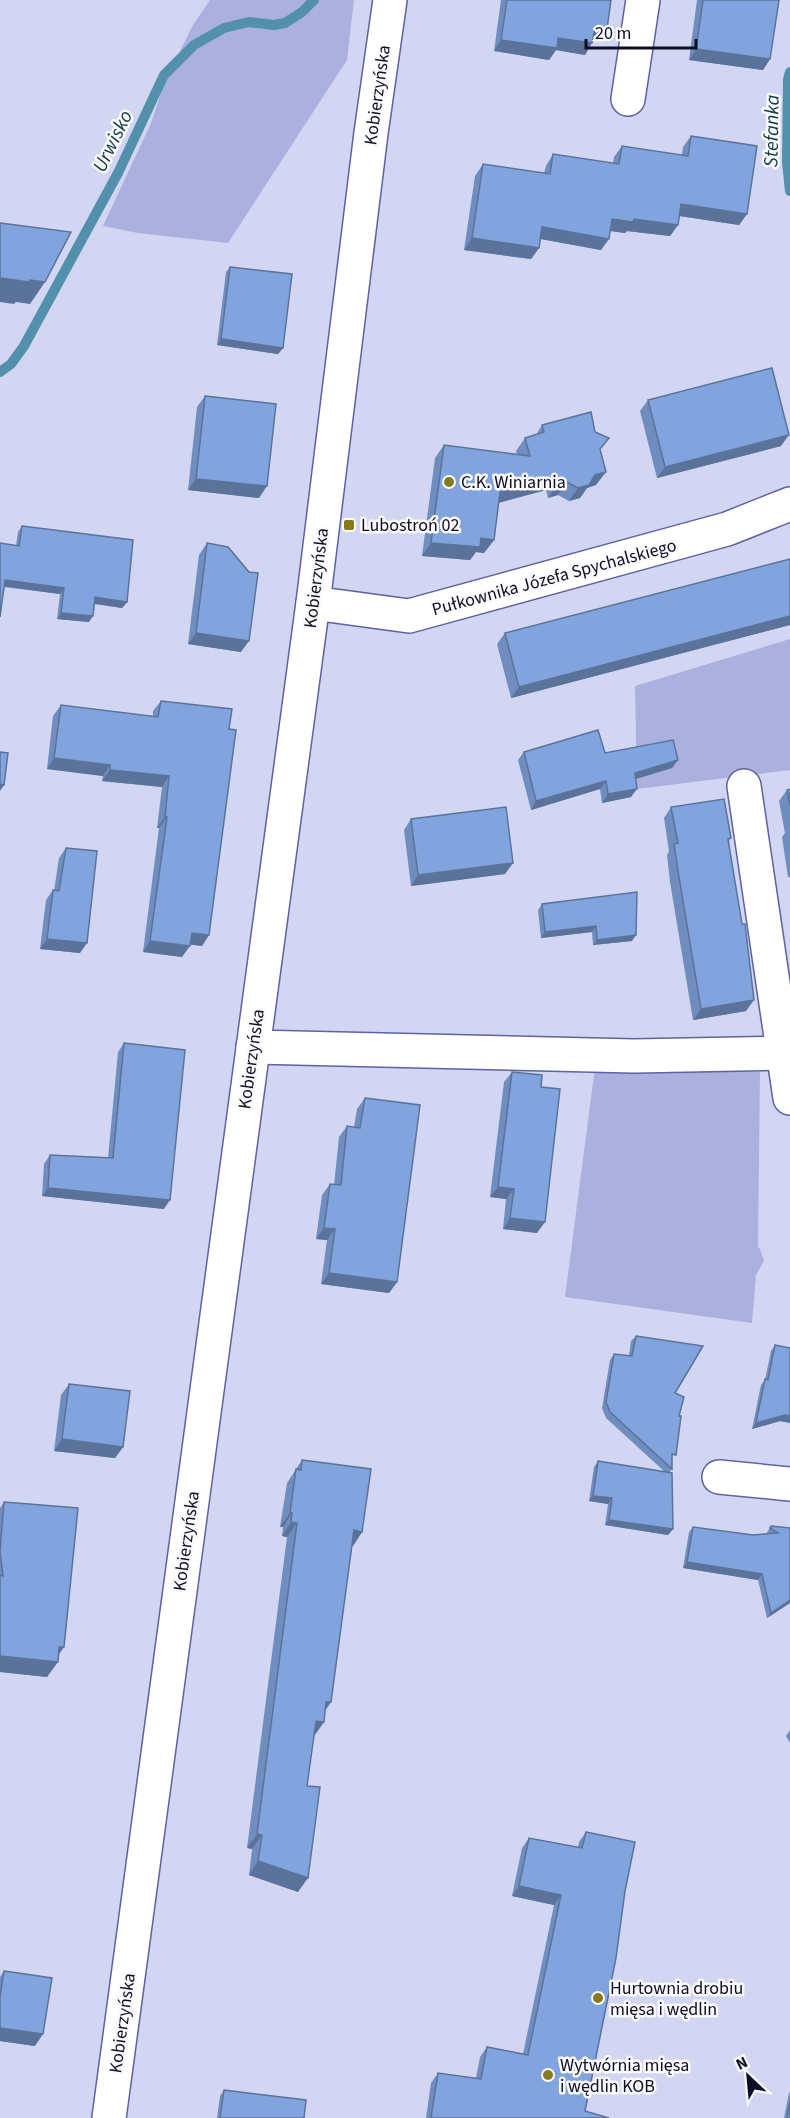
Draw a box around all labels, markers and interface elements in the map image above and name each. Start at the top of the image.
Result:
scale bar [586,12,696,50]
text: 20 m [595,21,631,46]
street label: Kobierzyńska [358,43,397,147]
water label: Stefanka [757,94,787,168]
water label: Urwisko [86,106,140,177]
place label: C.K. Winiarnia [461,470,566,495]
marker: C.K. Winiarnia [442,475,456,489]
place label: Lubostroń 02 [361,513,460,538]
marker: Lubostroń 02 [342,518,356,532]
street label: Kobierzyńska [298,527,335,630]
street label: Pułkownika Józefa Spychalskiego [429,533,679,622]
street label: Kobierzyńska [232,1007,271,1111]
street label: Kobierzyńska [167,1489,206,1593]
street label: Kobierzyńska [103,1971,142,2075]
place label: Hurtownia drobiu mięsa i wędlin [610,1976,743,2022]
marker: Hurtownia drobiu mięsa i wędlin [591,1991,605,2005]
north arrow [718,2046,778,2106]
text: N [732,2051,751,2076]
place label: Wytwórnia mięsa i wędlin KOB [560,2053,689,2099]
marker: Wytwórnia mięsa i wędlin KOB [541,2068,555,2082]

